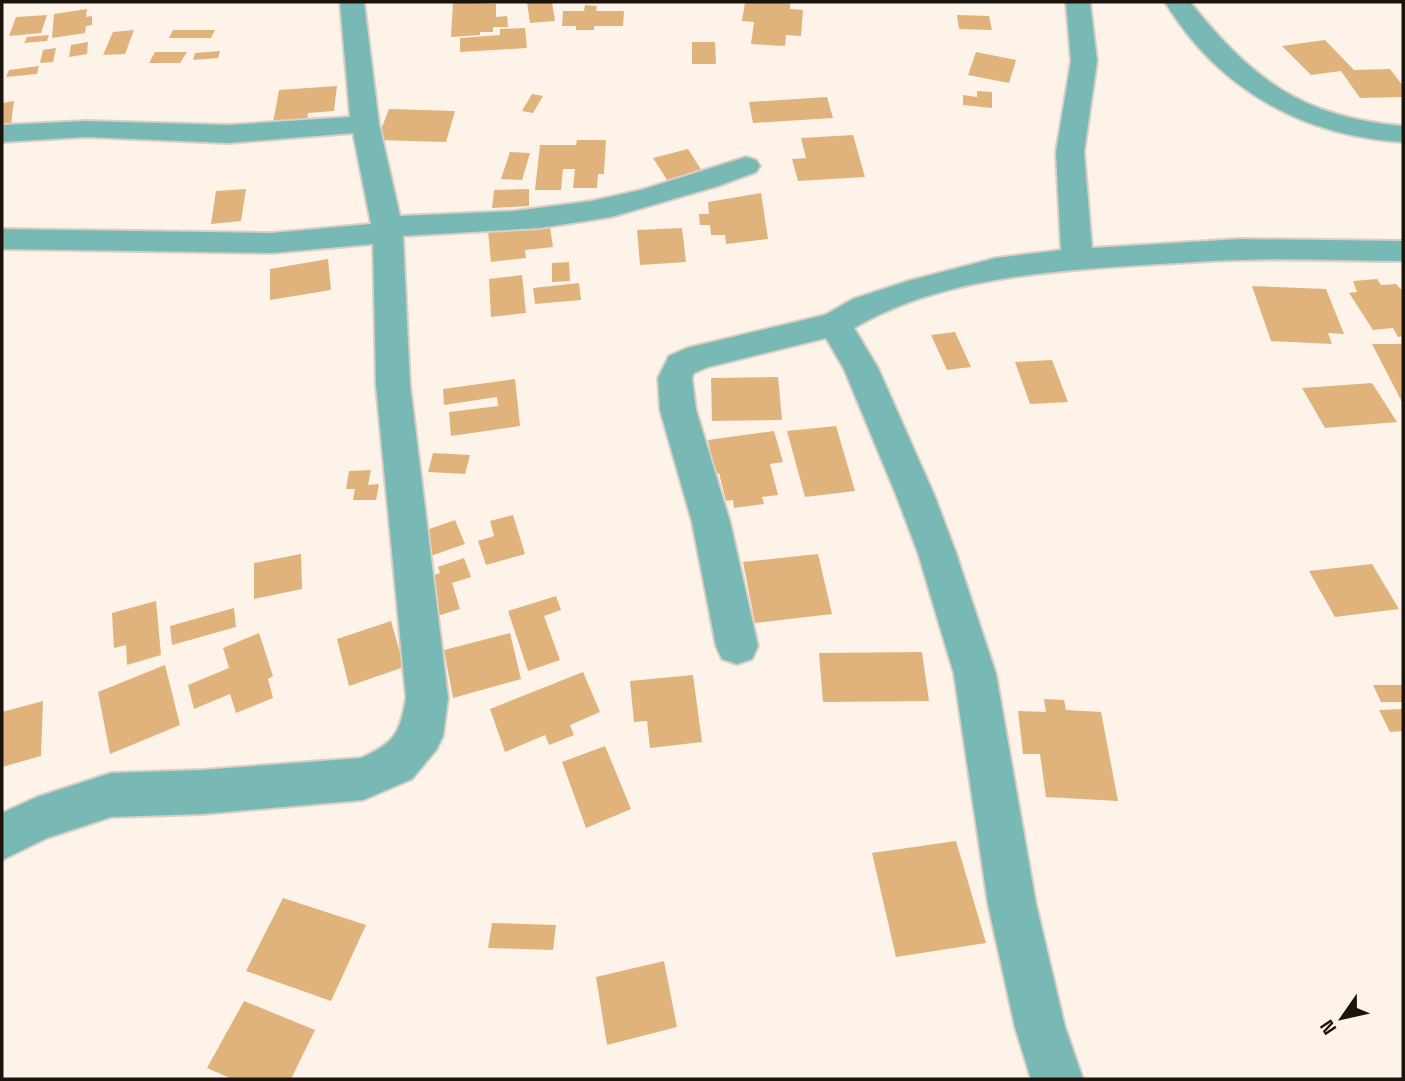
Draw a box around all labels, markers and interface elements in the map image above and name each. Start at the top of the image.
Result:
north arrow [1307,983,1377,1053]
text: N [1314,1015,1342,1039]

